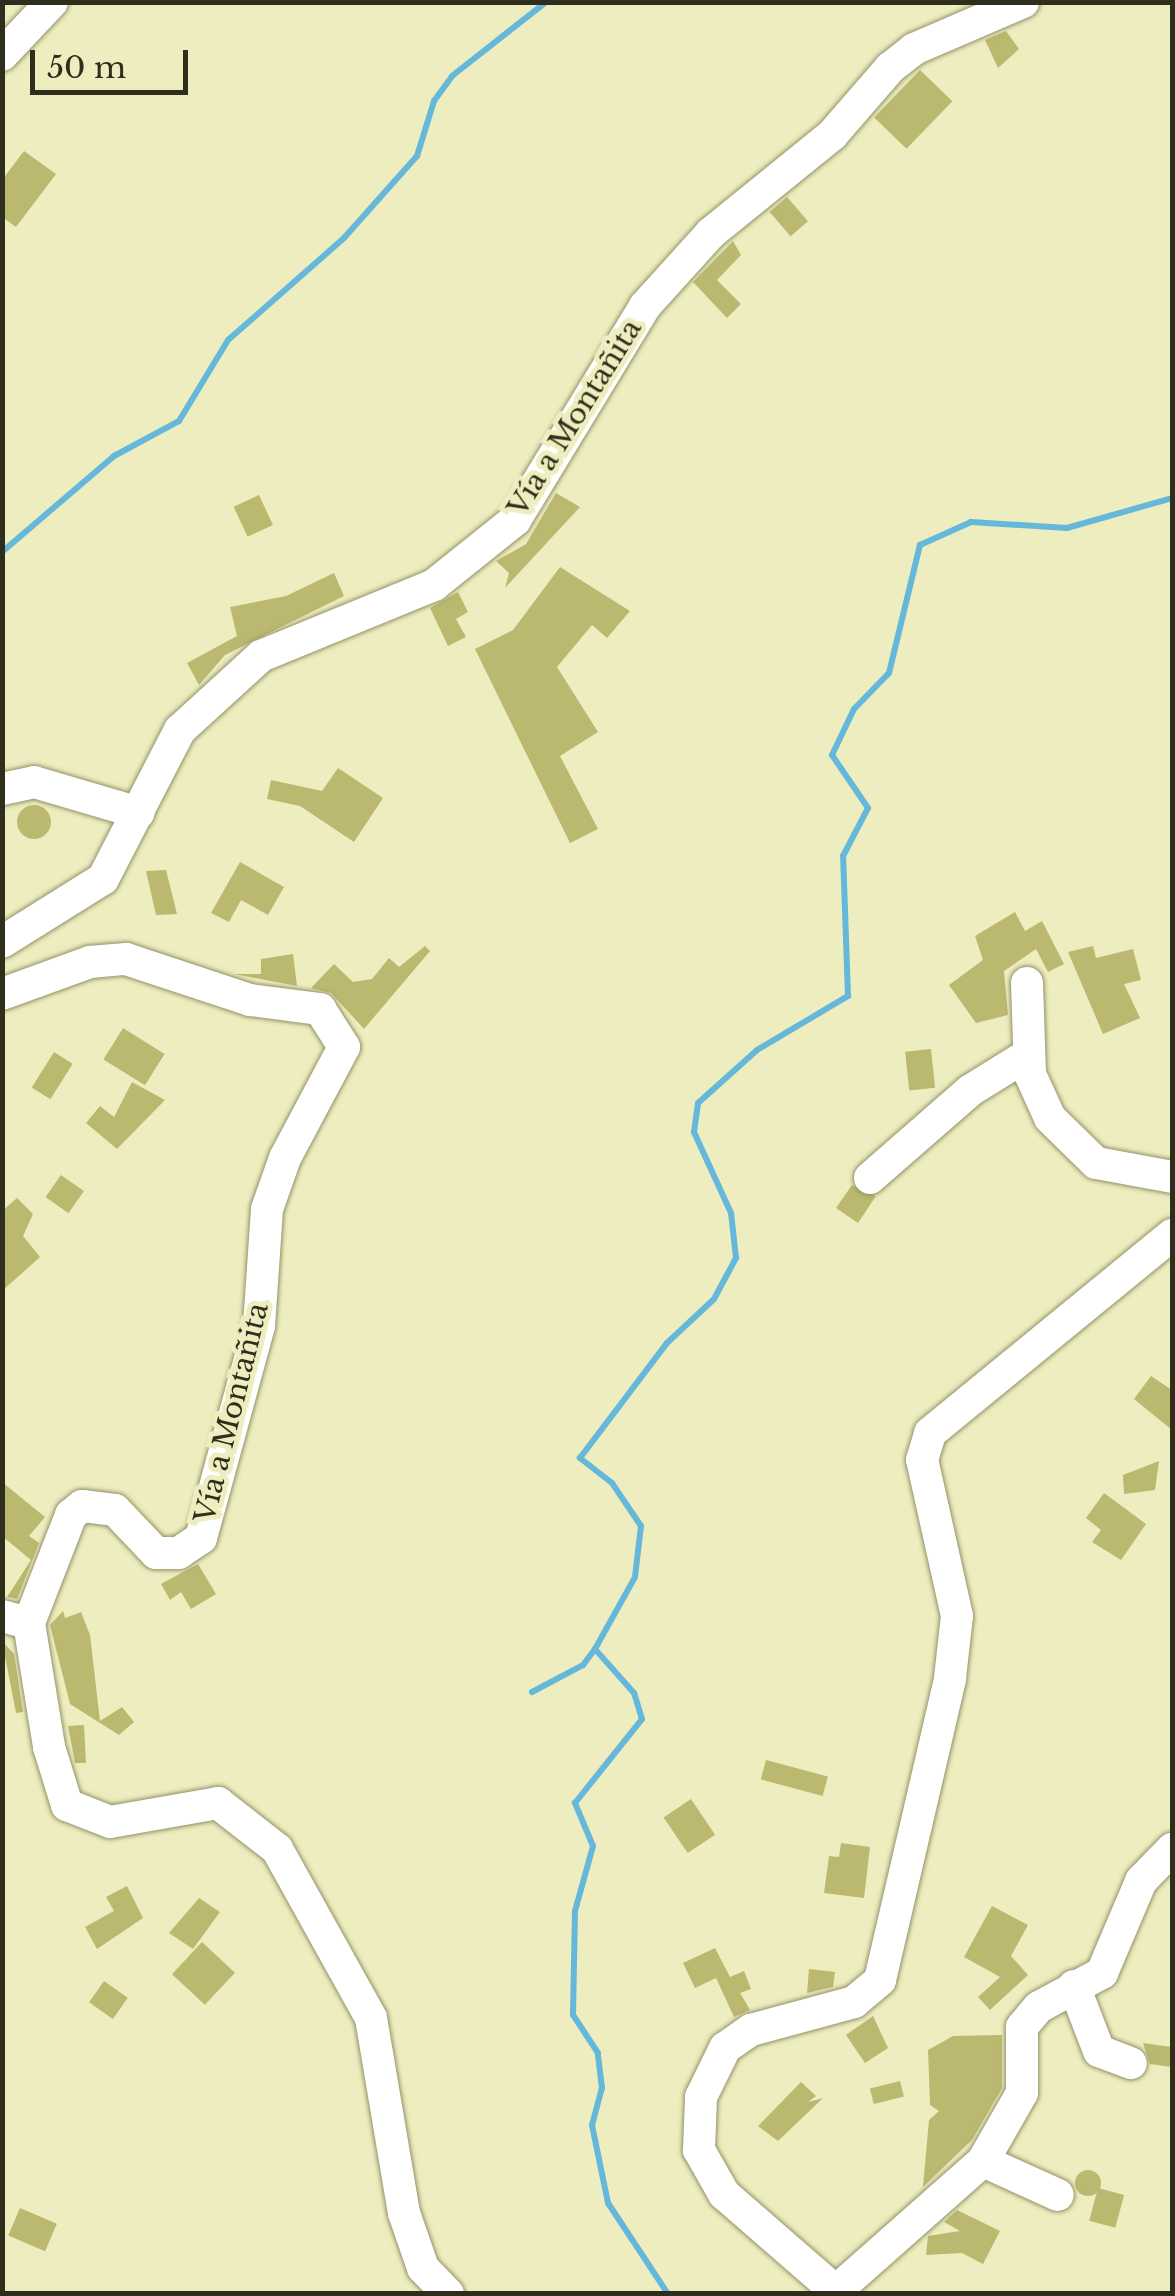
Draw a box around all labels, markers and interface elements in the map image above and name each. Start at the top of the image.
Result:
scale bar [35,30,192,92]
text: 50 m [47,49,126,86]
street label: Vía a Montañita [501,313,649,523]
street label: Vía a Montañita [188,1299,276,1527]

